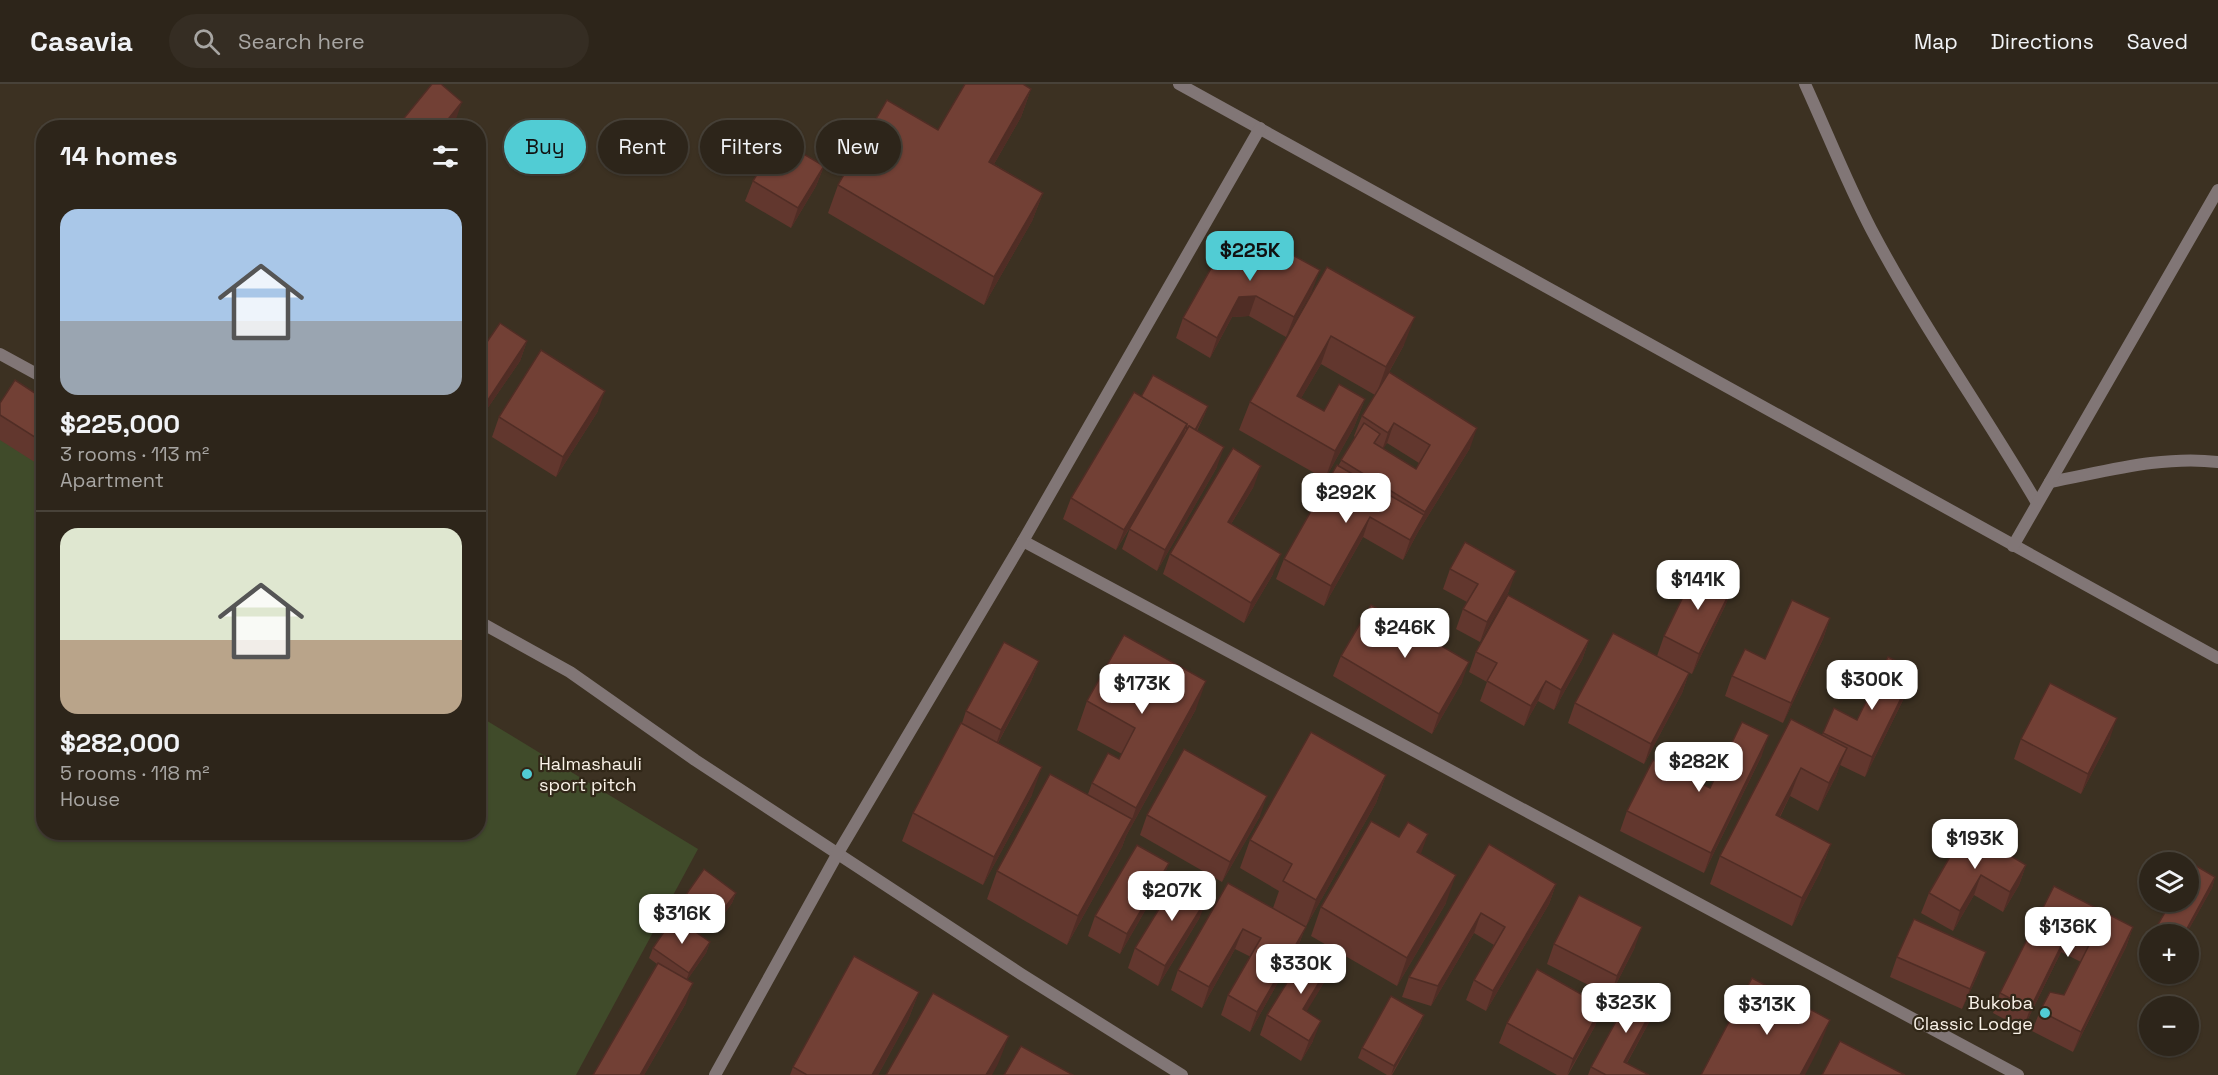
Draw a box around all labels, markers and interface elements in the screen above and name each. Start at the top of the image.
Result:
search box [169,14,589,68]
text: Casavia [30,23,133,59]
icon: search [190,25,223,58]
text: Search here [238,27,365,55]
text: Map [1914,28,1958,55]
text: Directions [1991,28,2094,55]
text: Saved [2127,28,2188,55]
chip: Buy [504,120,586,174]
chip: Rent [598,120,688,174]
chip: Filters [700,120,804,174]
chip: New [816,120,901,174]
text: 14 homes [60,139,178,173]
icon: filters [429,140,462,173]
pin: $225K [1208,231,1292,282]
text: $225K [1220,237,1280,263]
icon: home [207,248,315,356]
text: $225,000 [60,407,180,441]
text: 3 rooms · 113 m² [60,441,209,467]
text: Apartment [60,467,164,493]
pin: $292K [1304,473,1388,524]
text: $292K [1316,479,1376,505]
pin: $141K [1656,560,1740,611]
text: $141K [1671,566,1725,592]
icon: home [207,567,315,675]
pin: $246K [1363,608,1447,659]
text: $246K [1374,614,1436,640]
pin: $300K [1830,660,1914,711]
pin: $173K [1100,664,1184,715]
text: $300K [1841,666,1903,692]
text: $173K [1114,670,1170,696]
text: $282,000 [60,726,180,760]
pin: $282K [1657,742,1741,793]
text: $282K [1669,748,1729,774]
place label: Halmashauli sport pitch [539,752,642,796]
text: 5 rooms · 118 m² [60,760,210,786]
marker: Halmashauli sport pitch [520,767,534,781]
text: House [60,786,120,812]
pin: $193K [1933,819,2017,870]
text: $193K [1946,825,2004,851]
map controls [2139,852,2199,1056]
button: layers [2139,852,2199,912]
pin: $207K [1130,871,1214,922]
text: $207K [1142,877,1202,903]
pin: $316K [640,894,724,945]
text: $316K [653,900,711,926]
pin: $136K [2026,907,2110,958]
text: $136K [2039,913,2097,939]
button: + [2139,924,2199,984]
pin: $330K [1259,944,1343,995]
text: $330K [1270,950,1332,976]
pin: $323K [1584,983,1668,1034]
pin: $313K [1725,985,1809,1036]
text: $323K [1596,989,1656,1015]
text: $313K [1738,991,1796,1017]
place label: Bukoba Classic Lodge [1913,991,2033,1035]
button: − [2139,996,2199,1056]
marker: Bukoba Classic Lodge [2038,1006,2052,1020]

